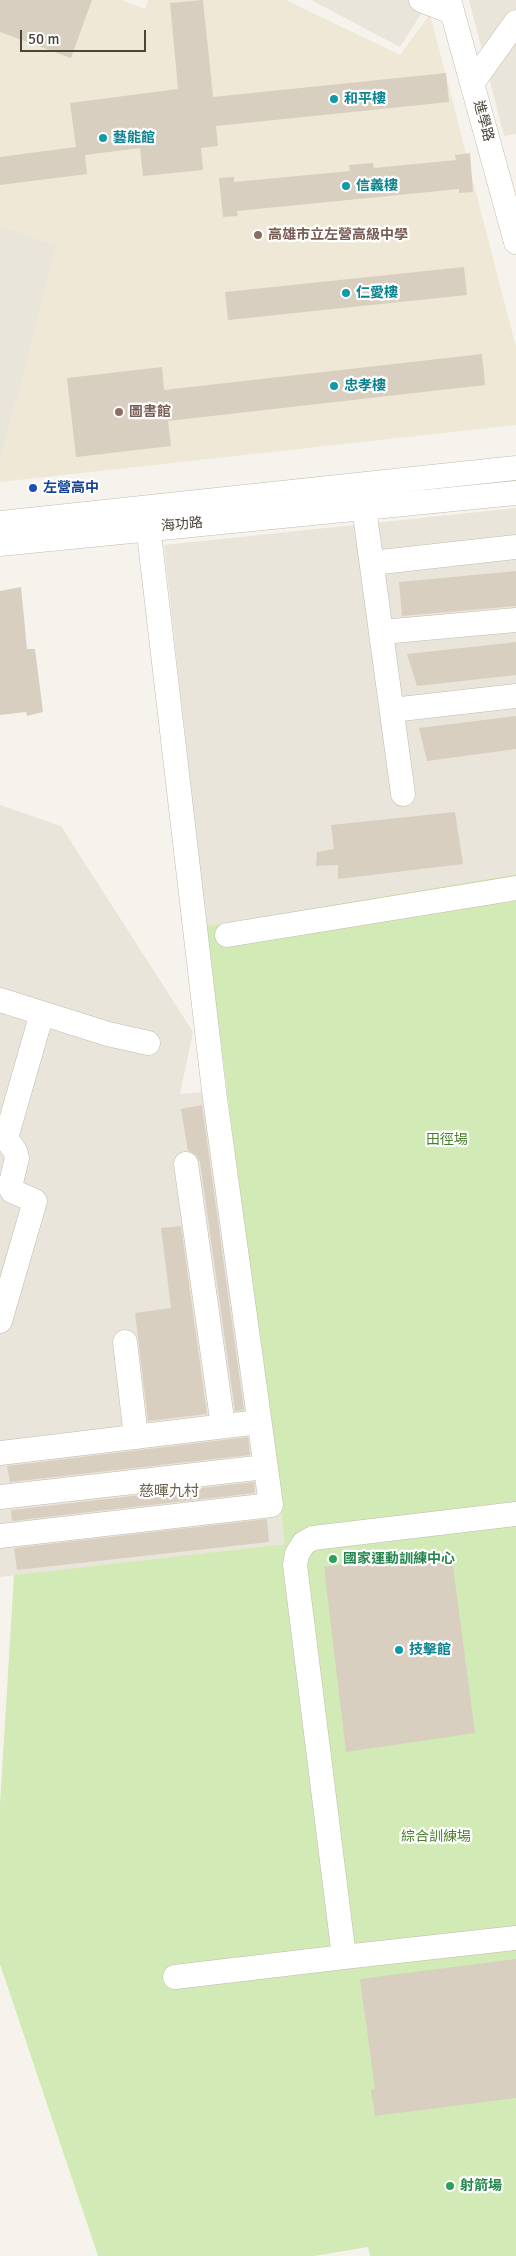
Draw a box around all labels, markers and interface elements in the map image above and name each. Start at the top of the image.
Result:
scale bar [22,20,149,52]
text: 50 m [28,30,59,48]
place label: 和平樓 [344,91,386,107]
marker: 和平樓 [328,93,340,105]
street label: 進學路 [469,99,497,143]
place label: 藝能館 [113,130,155,146]
marker: 藝能館 [97,132,109,144]
place label: 信義樓 [356,178,398,194]
marker: 信義樓 [340,180,352,192]
place label: 高雄市立左營高級中學 [268,227,408,243]
marker: 高雄市立左營高級中學 [252,229,264,241]
place label: 仁愛樓 [356,285,398,301]
marker: 仁愛樓 [340,287,352,299]
place label: 忠孝樓 [344,378,386,394]
marker: 忠孝樓 [328,380,340,392]
place label: 圖書館 [129,404,171,420]
marker: 圖書館 [113,406,125,418]
place label: 左營高中 [43,480,99,496]
marker: 左營高中 [27,482,39,494]
street label: 海功路 [160,515,204,535]
park label: 田徑場 [426,1132,468,1148]
district label: 慈暉九村 [139,1483,199,1501]
place label: 國家運動訓練中心 [343,1551,455,1567]
marker: 國家運動訓練中心 [327,1553,339,1565]
place label: 技擊館 [409,1642,451,1658]
marker: 技擊館 [393,1644,405,1656]
park label: 綜合訓練場 [401,1829,471,1845]
place label: 射箭場 [460,2178,502,2194]
marker: 射箭場 [444,2180,456,2192]

